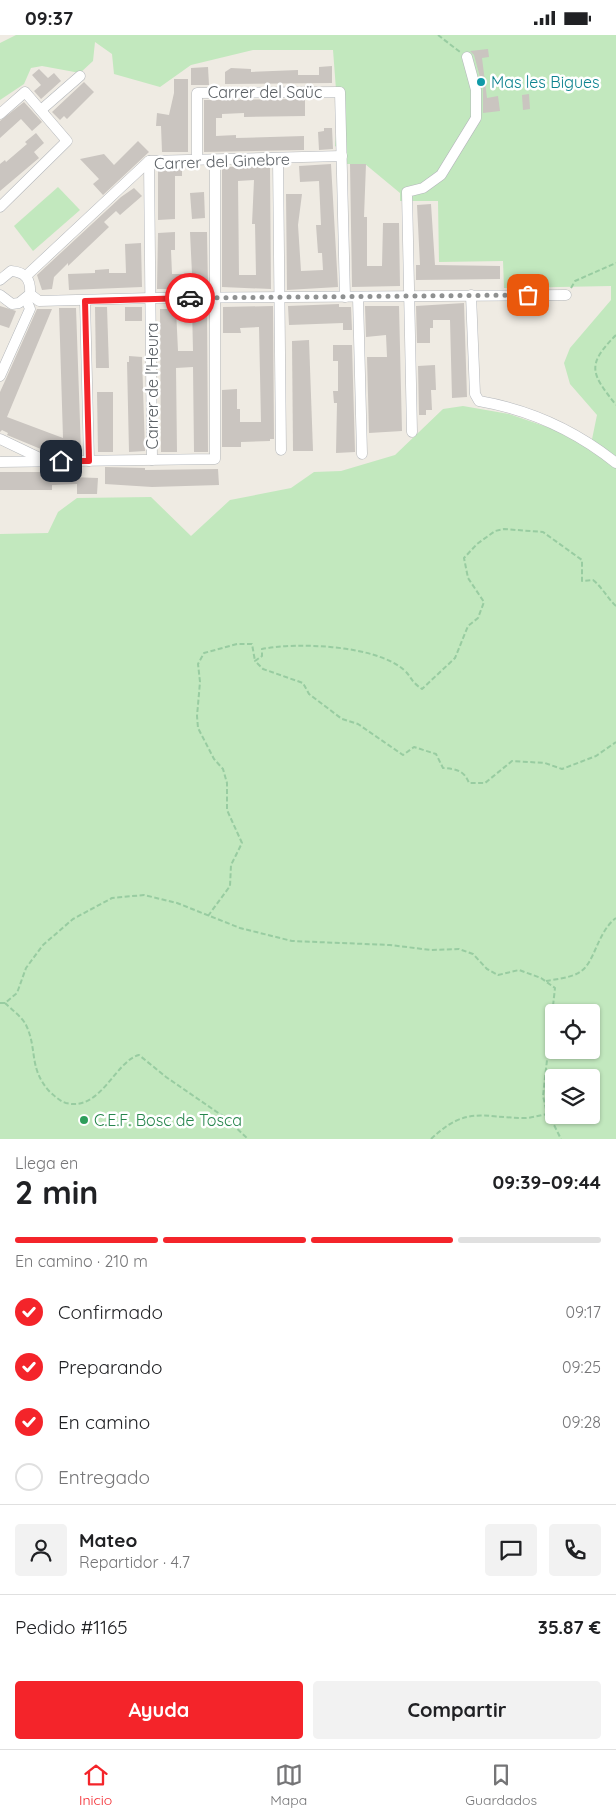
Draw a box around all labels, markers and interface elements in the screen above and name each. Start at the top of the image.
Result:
text: 09:37 [25,6,73,30]
place label: Mas les Bigues [491,72,600,92]
marker: Mas les Bigues [475,76,487,88]
street label: Carrer del Saüc [208,82,322,102]
street label: Carrer del Ginebre [154,149,290,173]
courier [165,273,215,323]
pin [507,274,549,316]
icon: bag [514,281,542,309]
icon: car [176,284,204,312]
street label: Carrer de l'Heura [142,323,162,449]
pin [40,440,82,482]
icon: home [47,447,75,475]
map controls [545,1004,600,1124]
button: locate [545,1004,600,1059]
button: layers [545,1069,600,1124]
place label: C.E.F. Bosc de Tosca [94,1110,242,1130]
marker: C.E.F. Bosc de Tosca [78,1114,90,1126]
text: Llega en [15,1153,78,1173]
text: 09:39–09:44 [493,1170,601,1194]
text: 2 min [15,1172,98,1212]
text: En camino · 210 m [15,1251,148,1271]
icon: check [15,1298,43,1326]
text: Confirmado [58,1300,163,1324]
text: 09:17 [565,1302,601,1322]
icon: check [15,1353,43,1381]
text: Preparando [58,1355,163,1379]
text: 09:25 [562,1357,601,1377]
icon: check [15,1408,43,1436]
text: En camino [58,1410,150,1434]
text: 09:28 [562,1412,601,1432]
text: Entregado [58,1465,150,1489]
button: person [15,1524,67,1576]
button: chat [485,1524,537,1576]
button: phone [549,1524,601,1576]
text: Mateo [79,1528,137,1552]
text: Repartidor · 4.7 [79,1552,190,1572]
text: Pedido #1165 [15,1615,128,1639]
text: 35.87 € [538,1615,601,1639]
button: Ayuda [15,1681,303,1739]
button: Compartir [313,1681,601,1739]
tab: Inicio [79,1761,112,1809]
tab: Mapa [270,1761,307,1809]
tab: Guardados [465,1761,537,1809]

